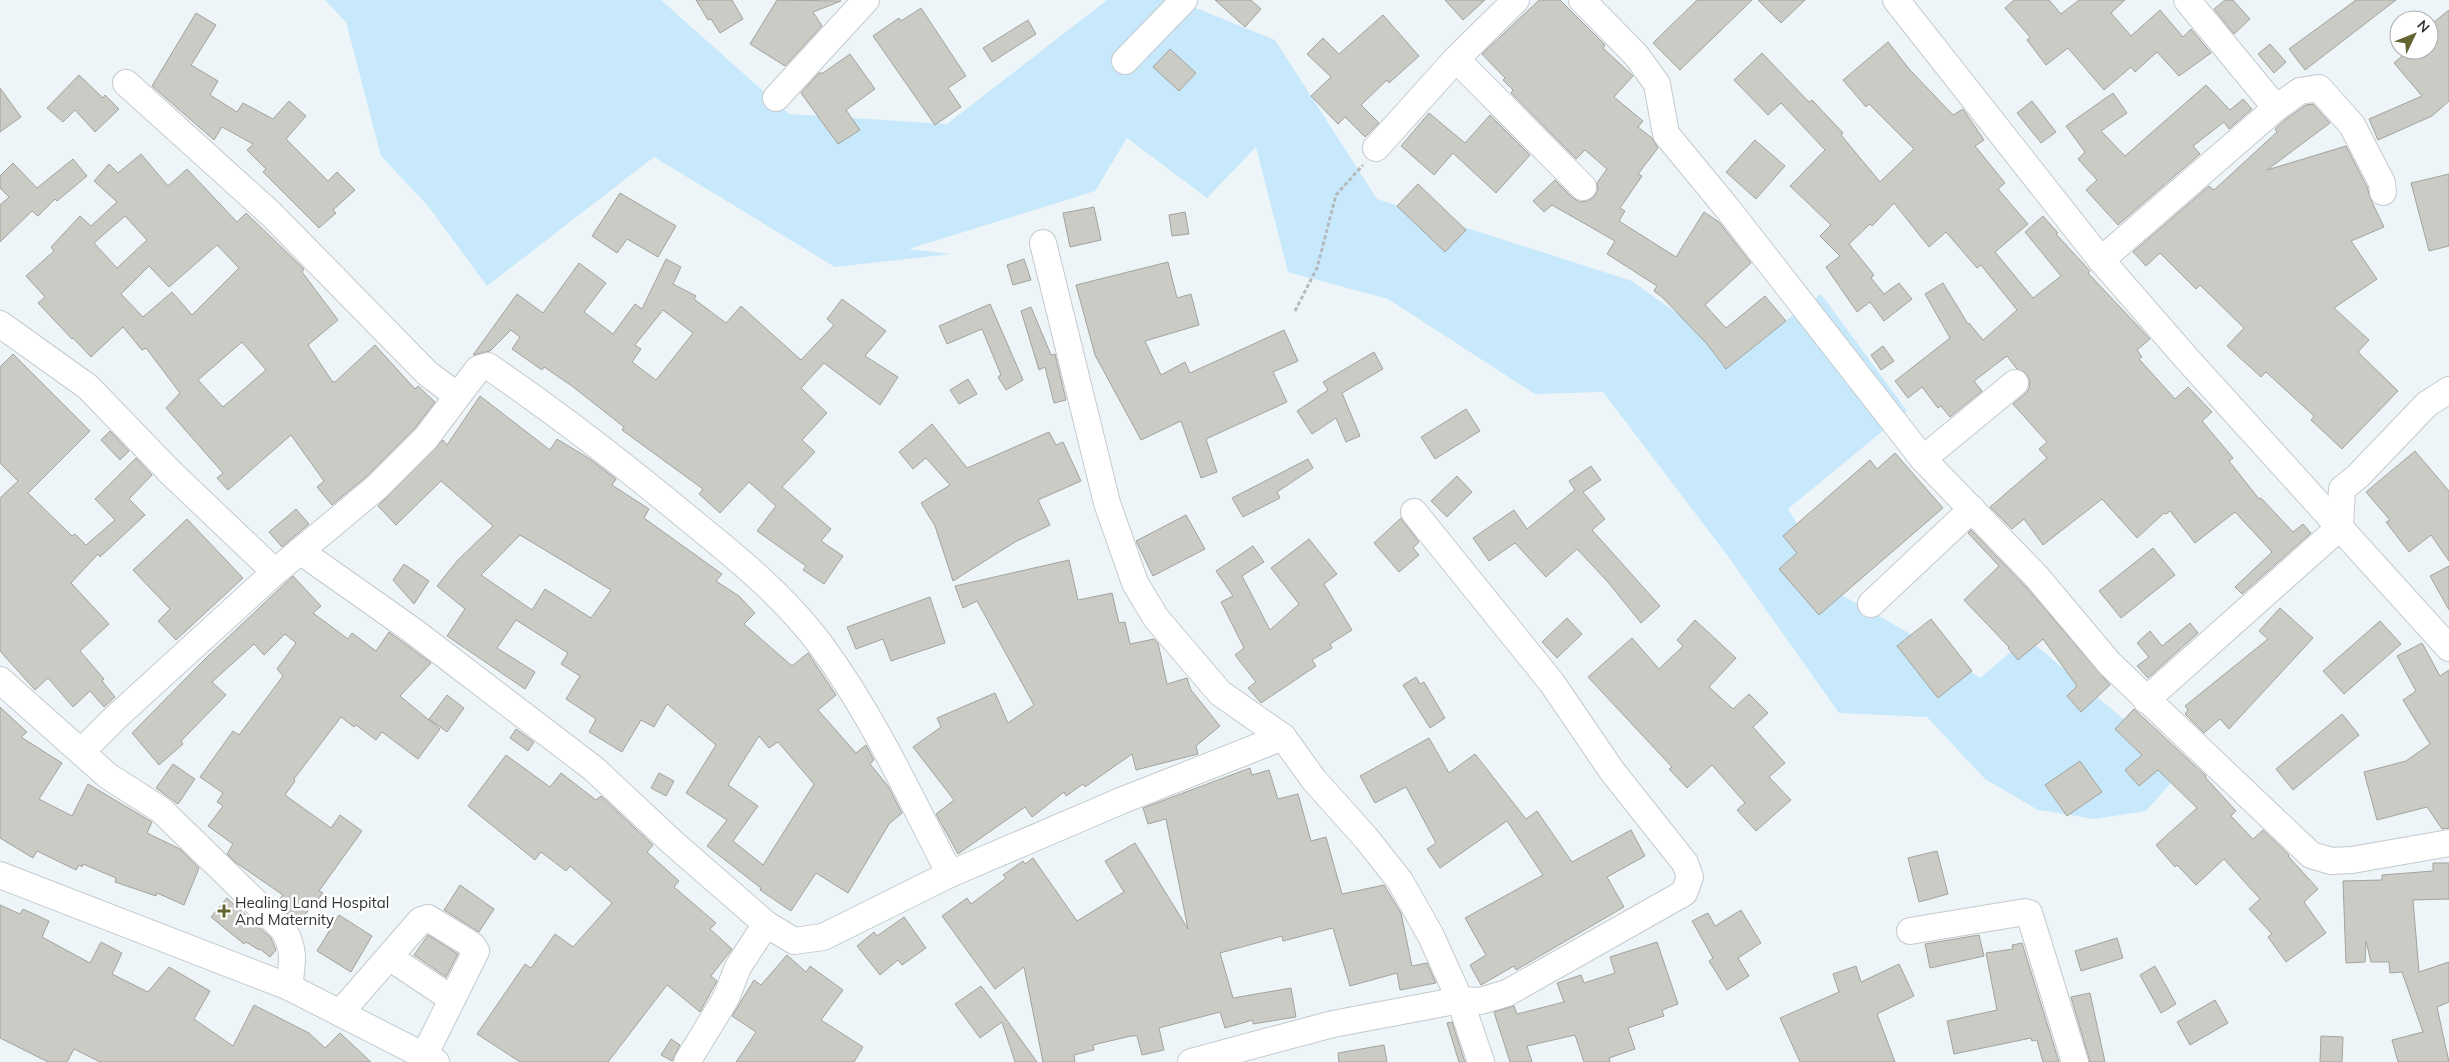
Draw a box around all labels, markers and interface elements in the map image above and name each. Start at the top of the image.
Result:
north arrow [2389,10,2439,60]
text: N [2413,16,2434,36]
place label: Healing Land Hospital And Maternity [235,893,389,929]
marker: Healing Land Hospital And Maternity [217,904,231,918]

